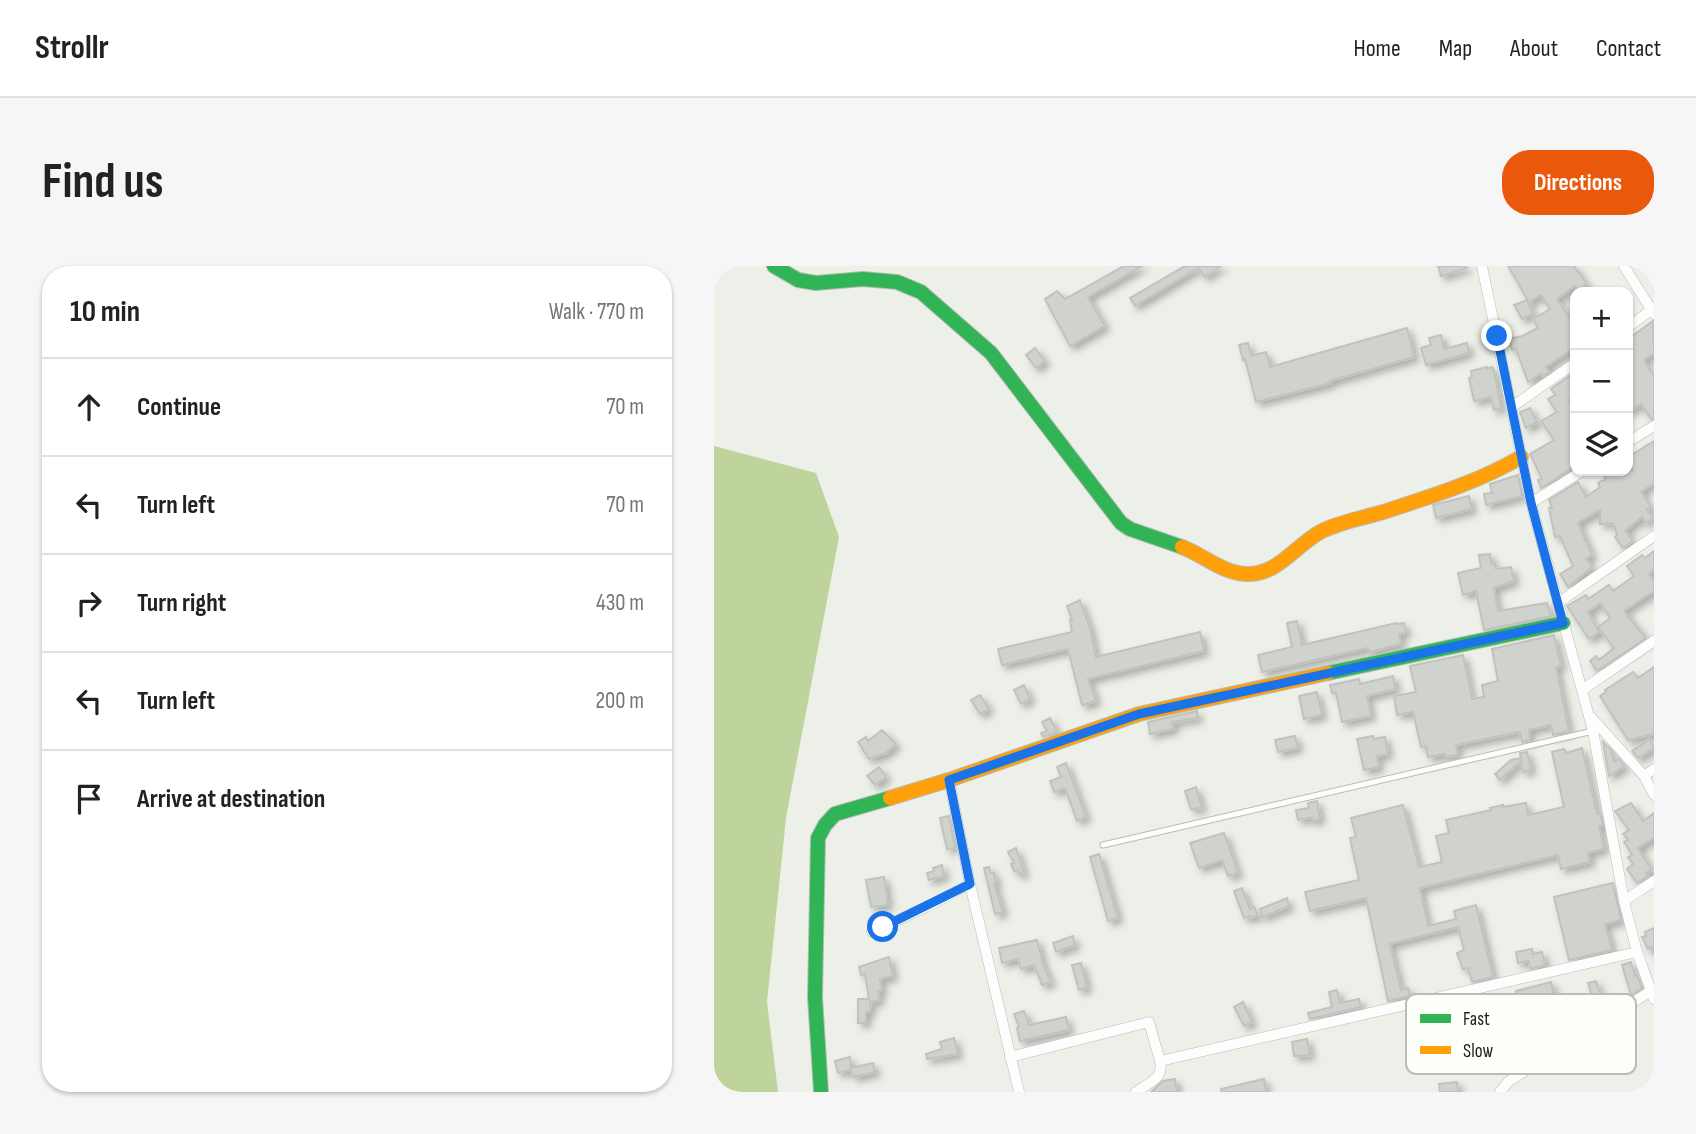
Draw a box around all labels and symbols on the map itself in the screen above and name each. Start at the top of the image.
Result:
route end [1481,320,1512,351]
route start [867,911,898,942]
legend [1406,994,1636,1074]
text: Fast [1463,1008,1490,1031]
text: Slow [1463,1040,1493,1063]

